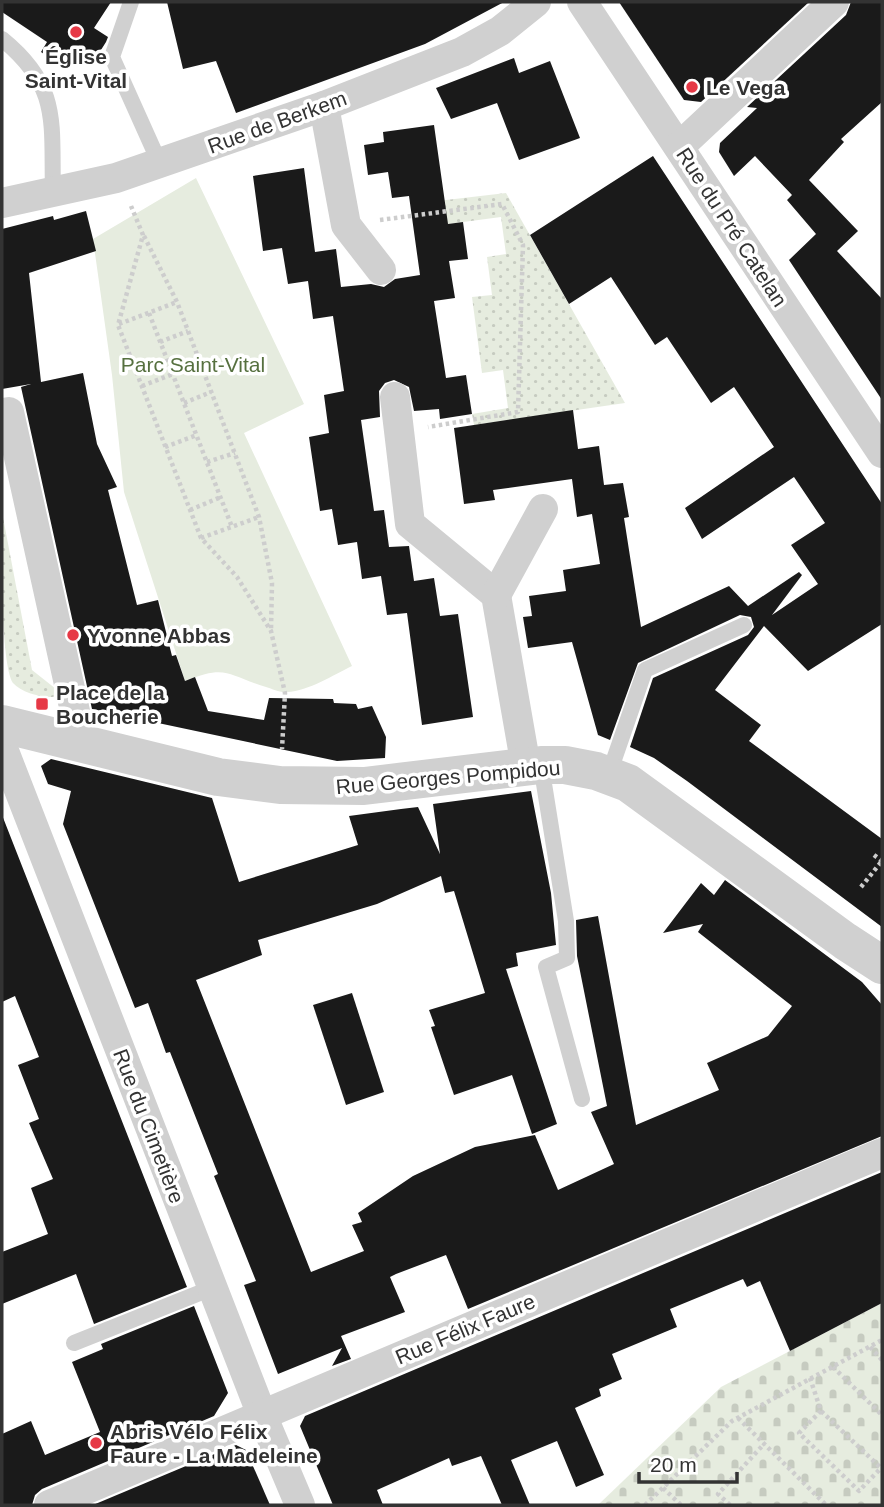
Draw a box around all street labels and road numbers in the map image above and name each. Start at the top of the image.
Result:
street label: Rue de Berkem [205,86,349,158]
street label: Rue du Pré Catelan [672,143,792,311]
street label: Rue Georges Pompidou [335,756,561,798]
street label: Rue du Cimetière [109,1046,189,1206]
street label: Rue Félix Faure [392,1289,538,1369]

